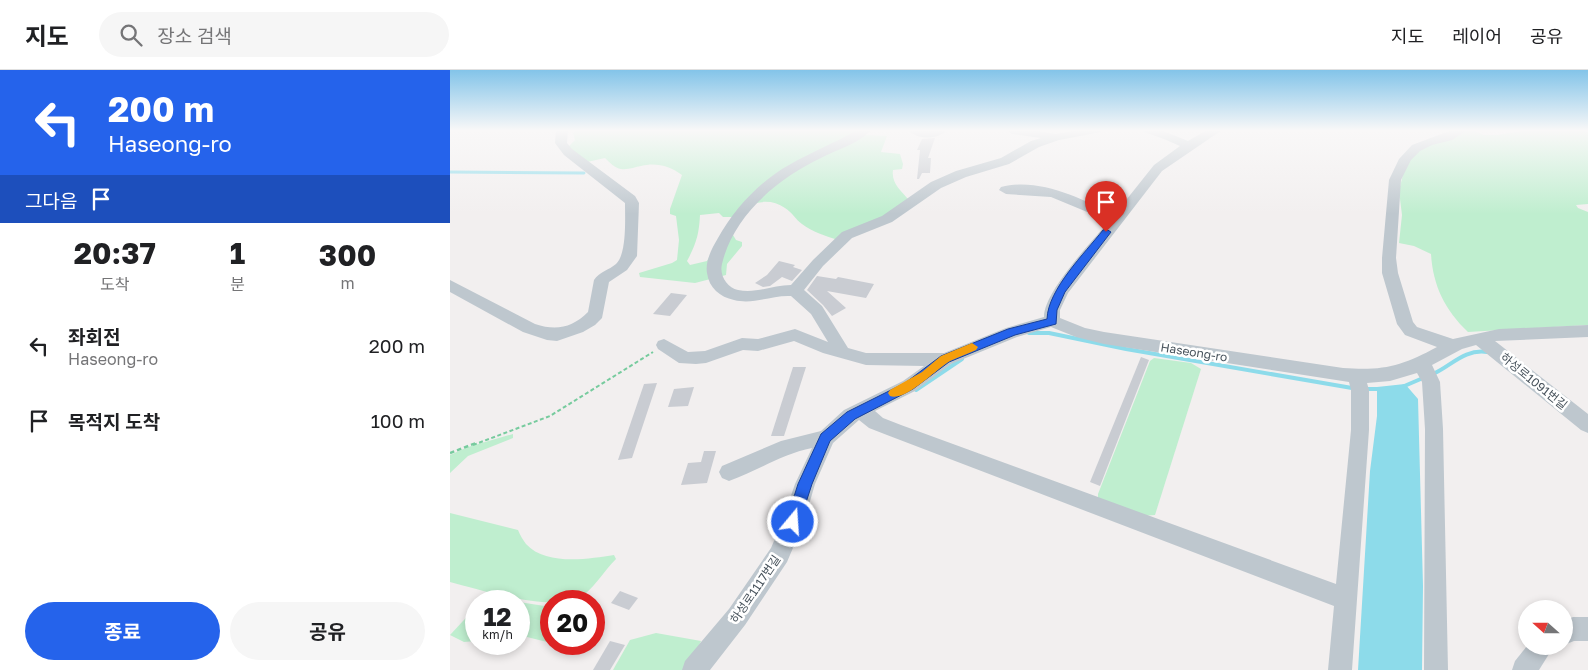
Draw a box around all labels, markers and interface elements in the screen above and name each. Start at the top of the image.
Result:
search box [99,12,449,57]
text: 지도 [25,21,69,50]
icon: search [117,21,145,49]
text: 장소 검색 [157,24,232,47]
text: 지도 [1391,25,1424,47]
text: 레이어 [1452,25,1502,47]
text: 공유 [1530,25,1563,47]
text: 200 m [108,88,214,130]
icon: left [25,90,90,155]
text: Haseong-ro [108,130,232,157]
pin [1085,181,1127,232]
icon: arrive [87,185,115,213]
icon: arrive [1092,188,1120,216]
text: 그다음 [25,189,77,212]
text: 20:37 [74,235,156,271]
text: 1 [230,235,245,271]
text: 300 [319,237,376,273]
text: m [340,273,355,293]
text: 도착 [100,274,130,294]
text: 분 [230,274,245,294]
text: 좌회전 [68,325,120,348]
icon: left [25,332,53,360]
text: 200 m [369,334,425,357]
street label: Haseong-ro [1159,339,1229,365]
text: Haseong-ro [68,349,158,369]
street label: 하성로1091번길 [1498,350,1570,412]
icon: arrive [25,407,53,435]
text: 100 m [371,409,425,432]
text: 목적지 도착 [68,410,160,433]
position arrow [766,495,818,547]
street label: 하성로1117번길 [727,552,783,626]
speed limit sign: 20 [540,590,605,655]
north arrow [1518,600,1572,655]
map controls [1518,600,1573,655]
text: 12 [483,601,512,632]
button: 종료 [25,602,220,660]
button: 공유 [230,602,425,660]
text: km/h [482,627,513,642]

